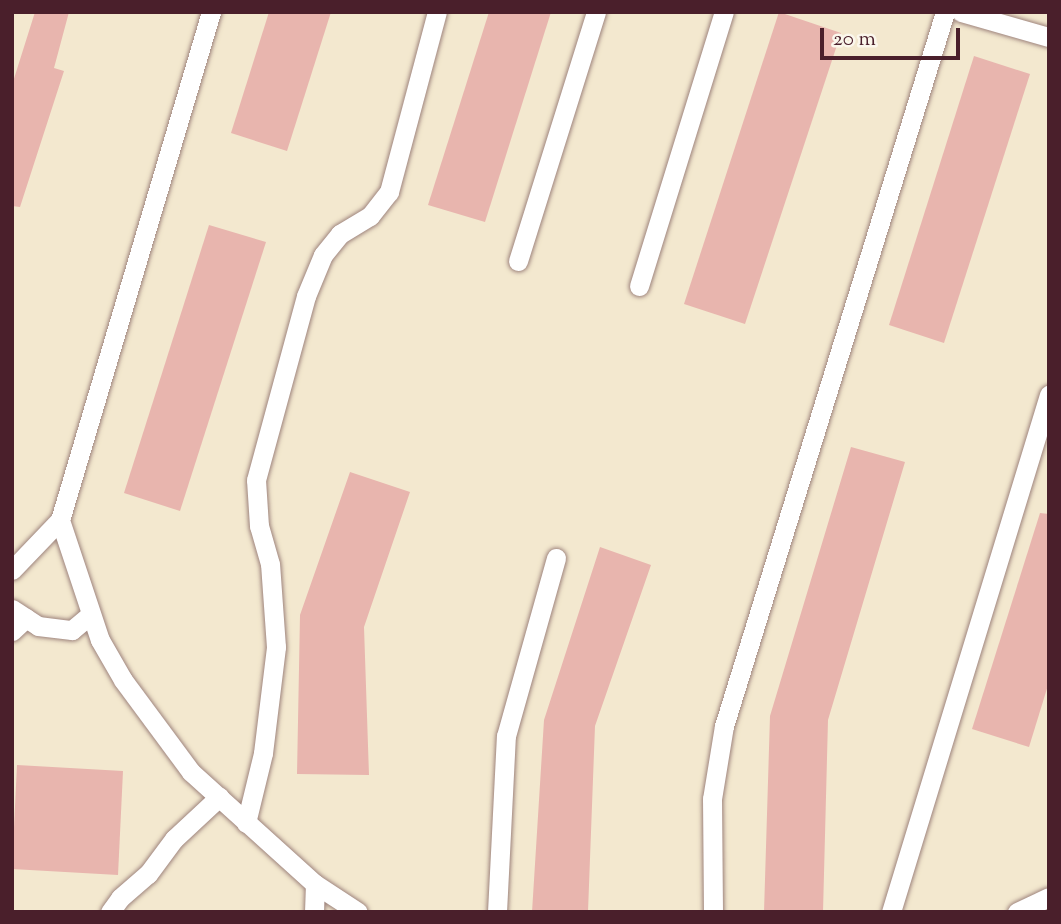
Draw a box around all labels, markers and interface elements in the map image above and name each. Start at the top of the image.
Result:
scale bar [823,14,963,58]
text: 20 m [833,25,876,55]

